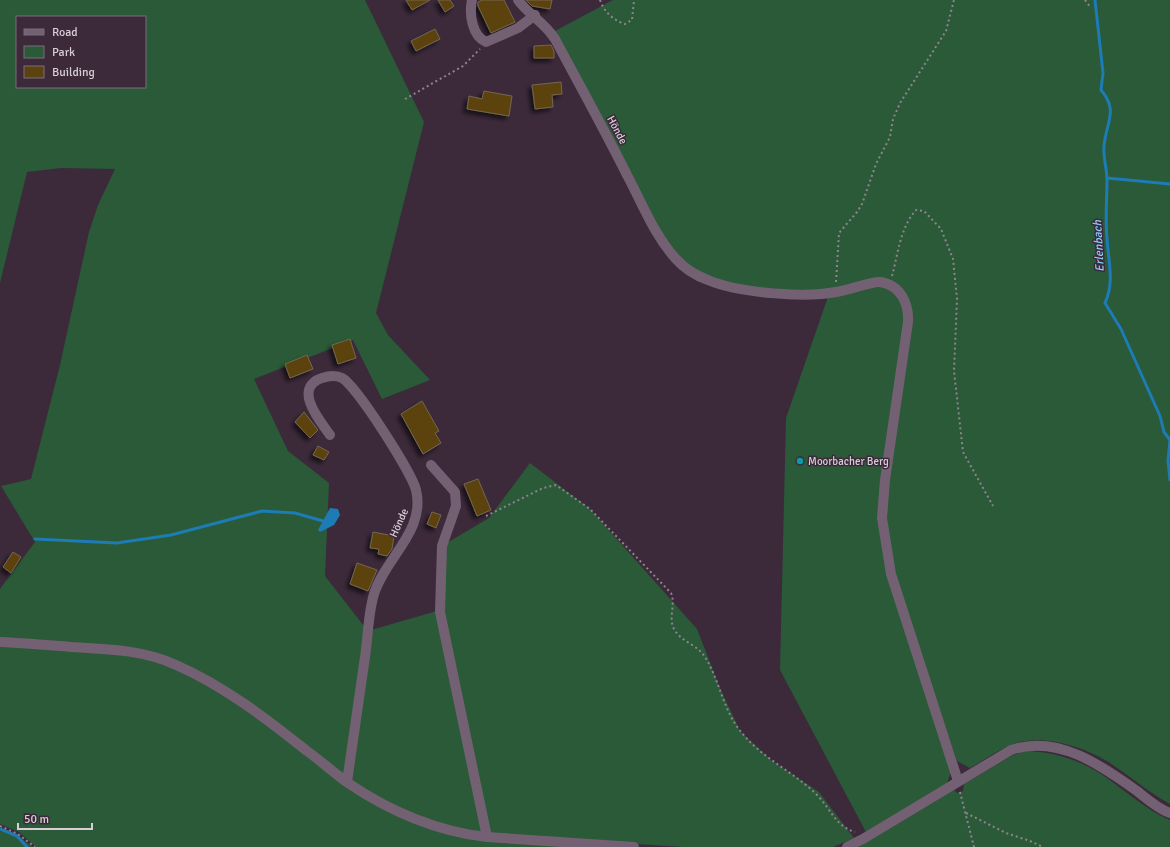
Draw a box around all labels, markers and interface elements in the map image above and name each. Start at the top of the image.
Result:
legend [16,16,146,88]
text: Road [52,25,78,40]
text: Park [52,45,75,60]
text: Building [52,65,95,80]
street label: Hönde [604,113,630,147]
water label: Erlenbach [1090,219,1108,272]
place label: Moorbacher Berg [808,455,889,468]
marker: Moorbacher Berg [795,456,805,466]
street label: Hönde [387,506,411,540]
scale bar [18,805,92,831]
text: 50 m [24,812,49,827]

